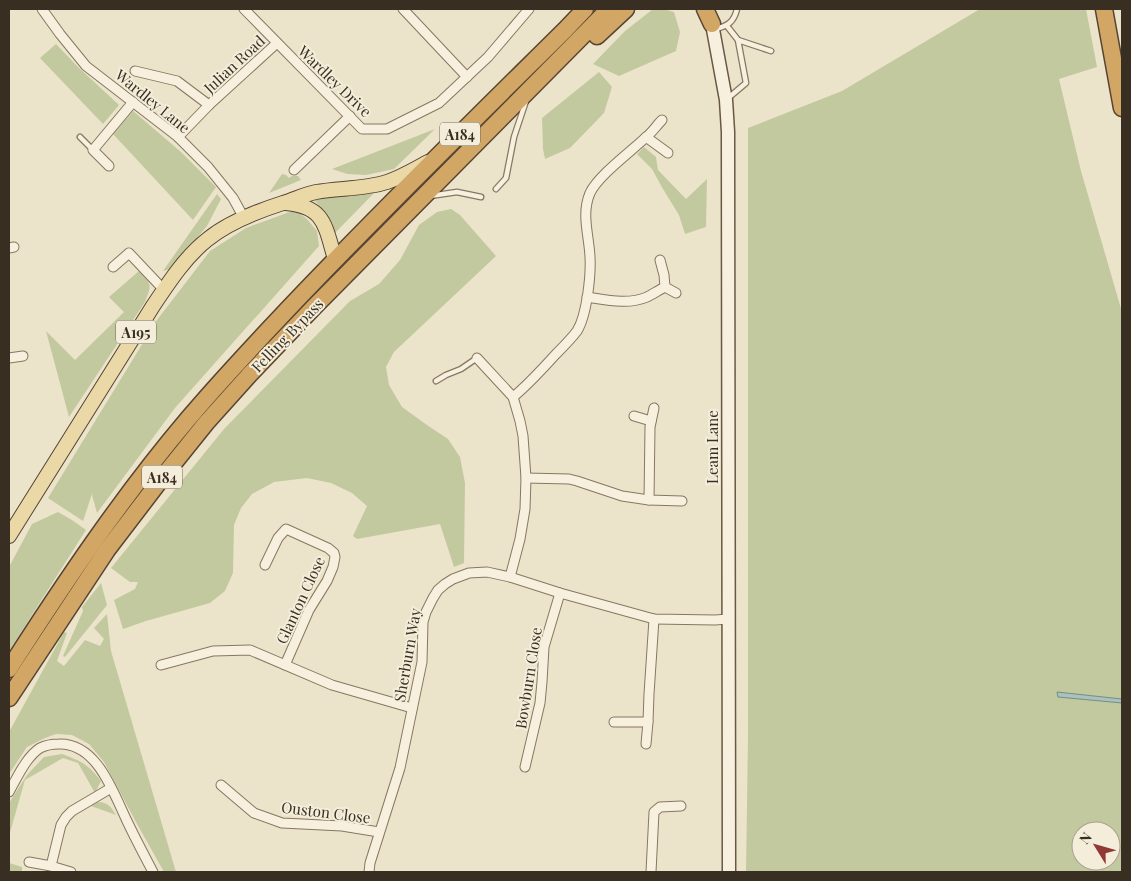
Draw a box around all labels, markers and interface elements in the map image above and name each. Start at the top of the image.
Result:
street label: Julian Road [199,30,269,98]
street label: Wardley Drive [293,40,376,121]
street label: Wardley Lane [111,64,195,137]
road number: A184 [440,122,480,146]
street label: Felling Bypass [247,294,327,376]
road number: A195 [116,321,156,344]
street label: Leam Lane [702,410,722,484]
road number: A184 [142,466,182,488]
street label: Glanton Close [271,553,329,647]
street label: Sherburn Way [389,606,425,703]
street label: Bowburn Close [510,626,546,730]
street label: Ouston Close [280,797,372,827]
north arrow [1071,821,1121,871]
text: N [1075,828,1096,848]

